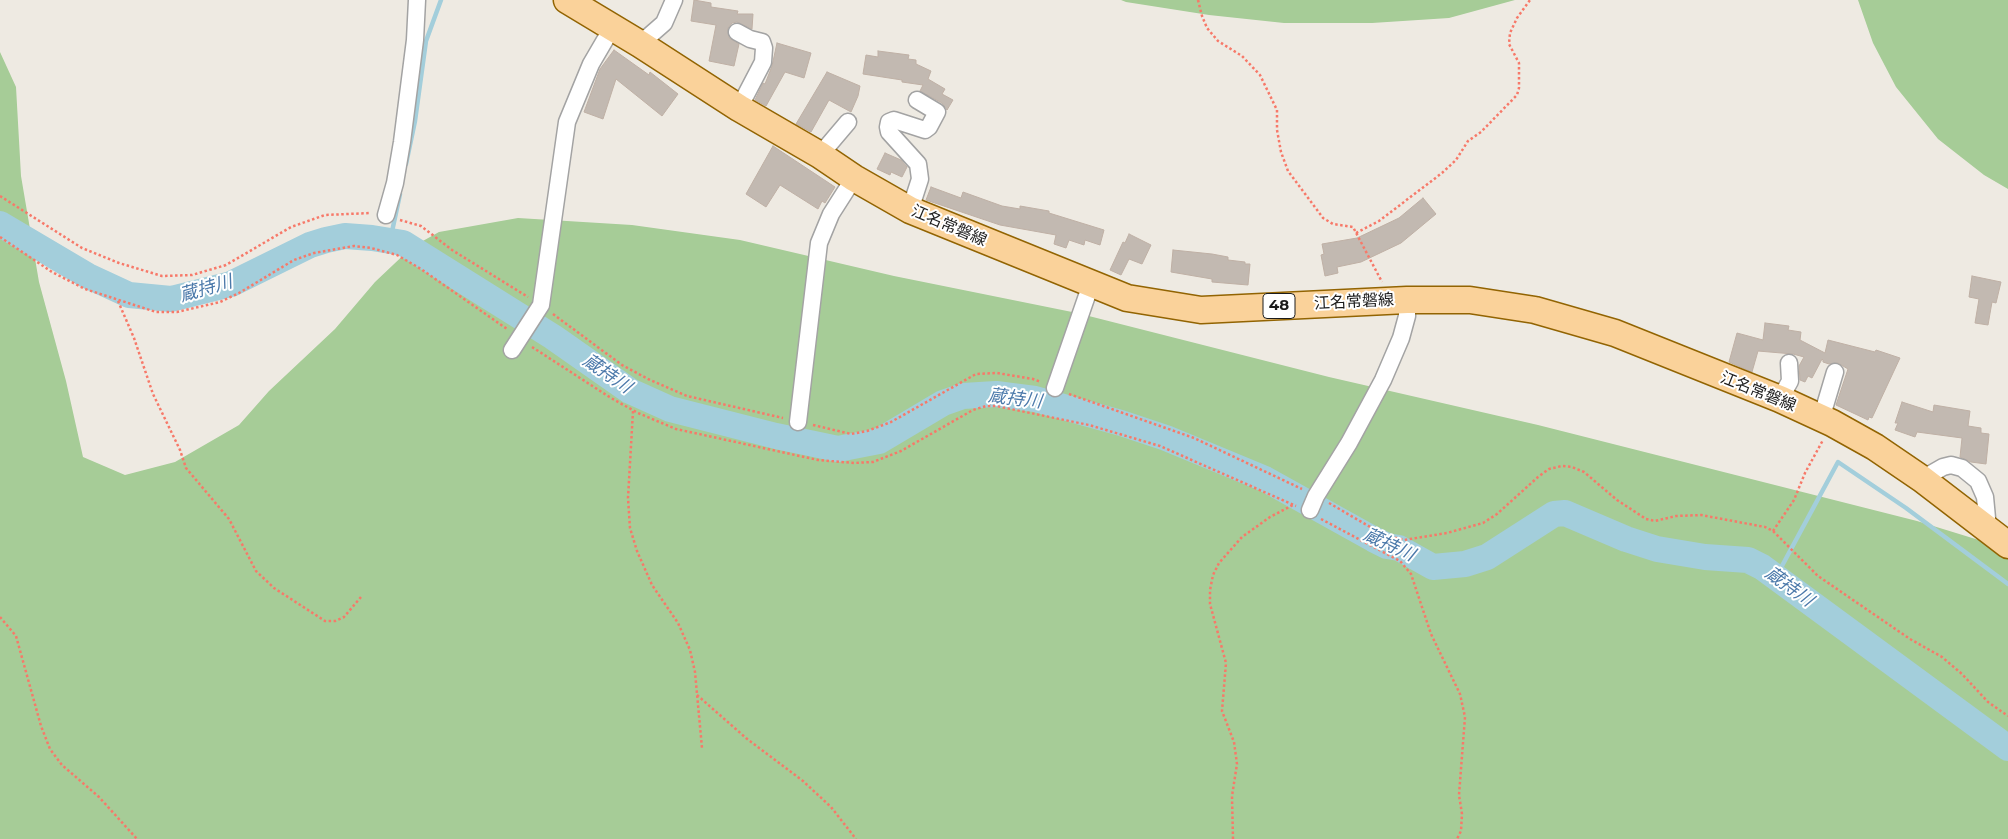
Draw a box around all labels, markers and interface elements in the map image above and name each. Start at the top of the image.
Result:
street label: 江名常磐線 [908,202,990,250]
water label: 蔵持川 [177,271,235,307]
street label: 江名常磐線 [1314,290,1394,314]
road number: 48 [1263,294,1295,318]
water label: 蔵持川 [579,350,635,398]
street label: 江名常磐線 [1717,368,1799,416]
water label: 蔵持川 [987,385,1043,413]
water label: 蔵持川 [1360,524,1418,566]
water label: 蔵持川 [1761,562,1817,612]

